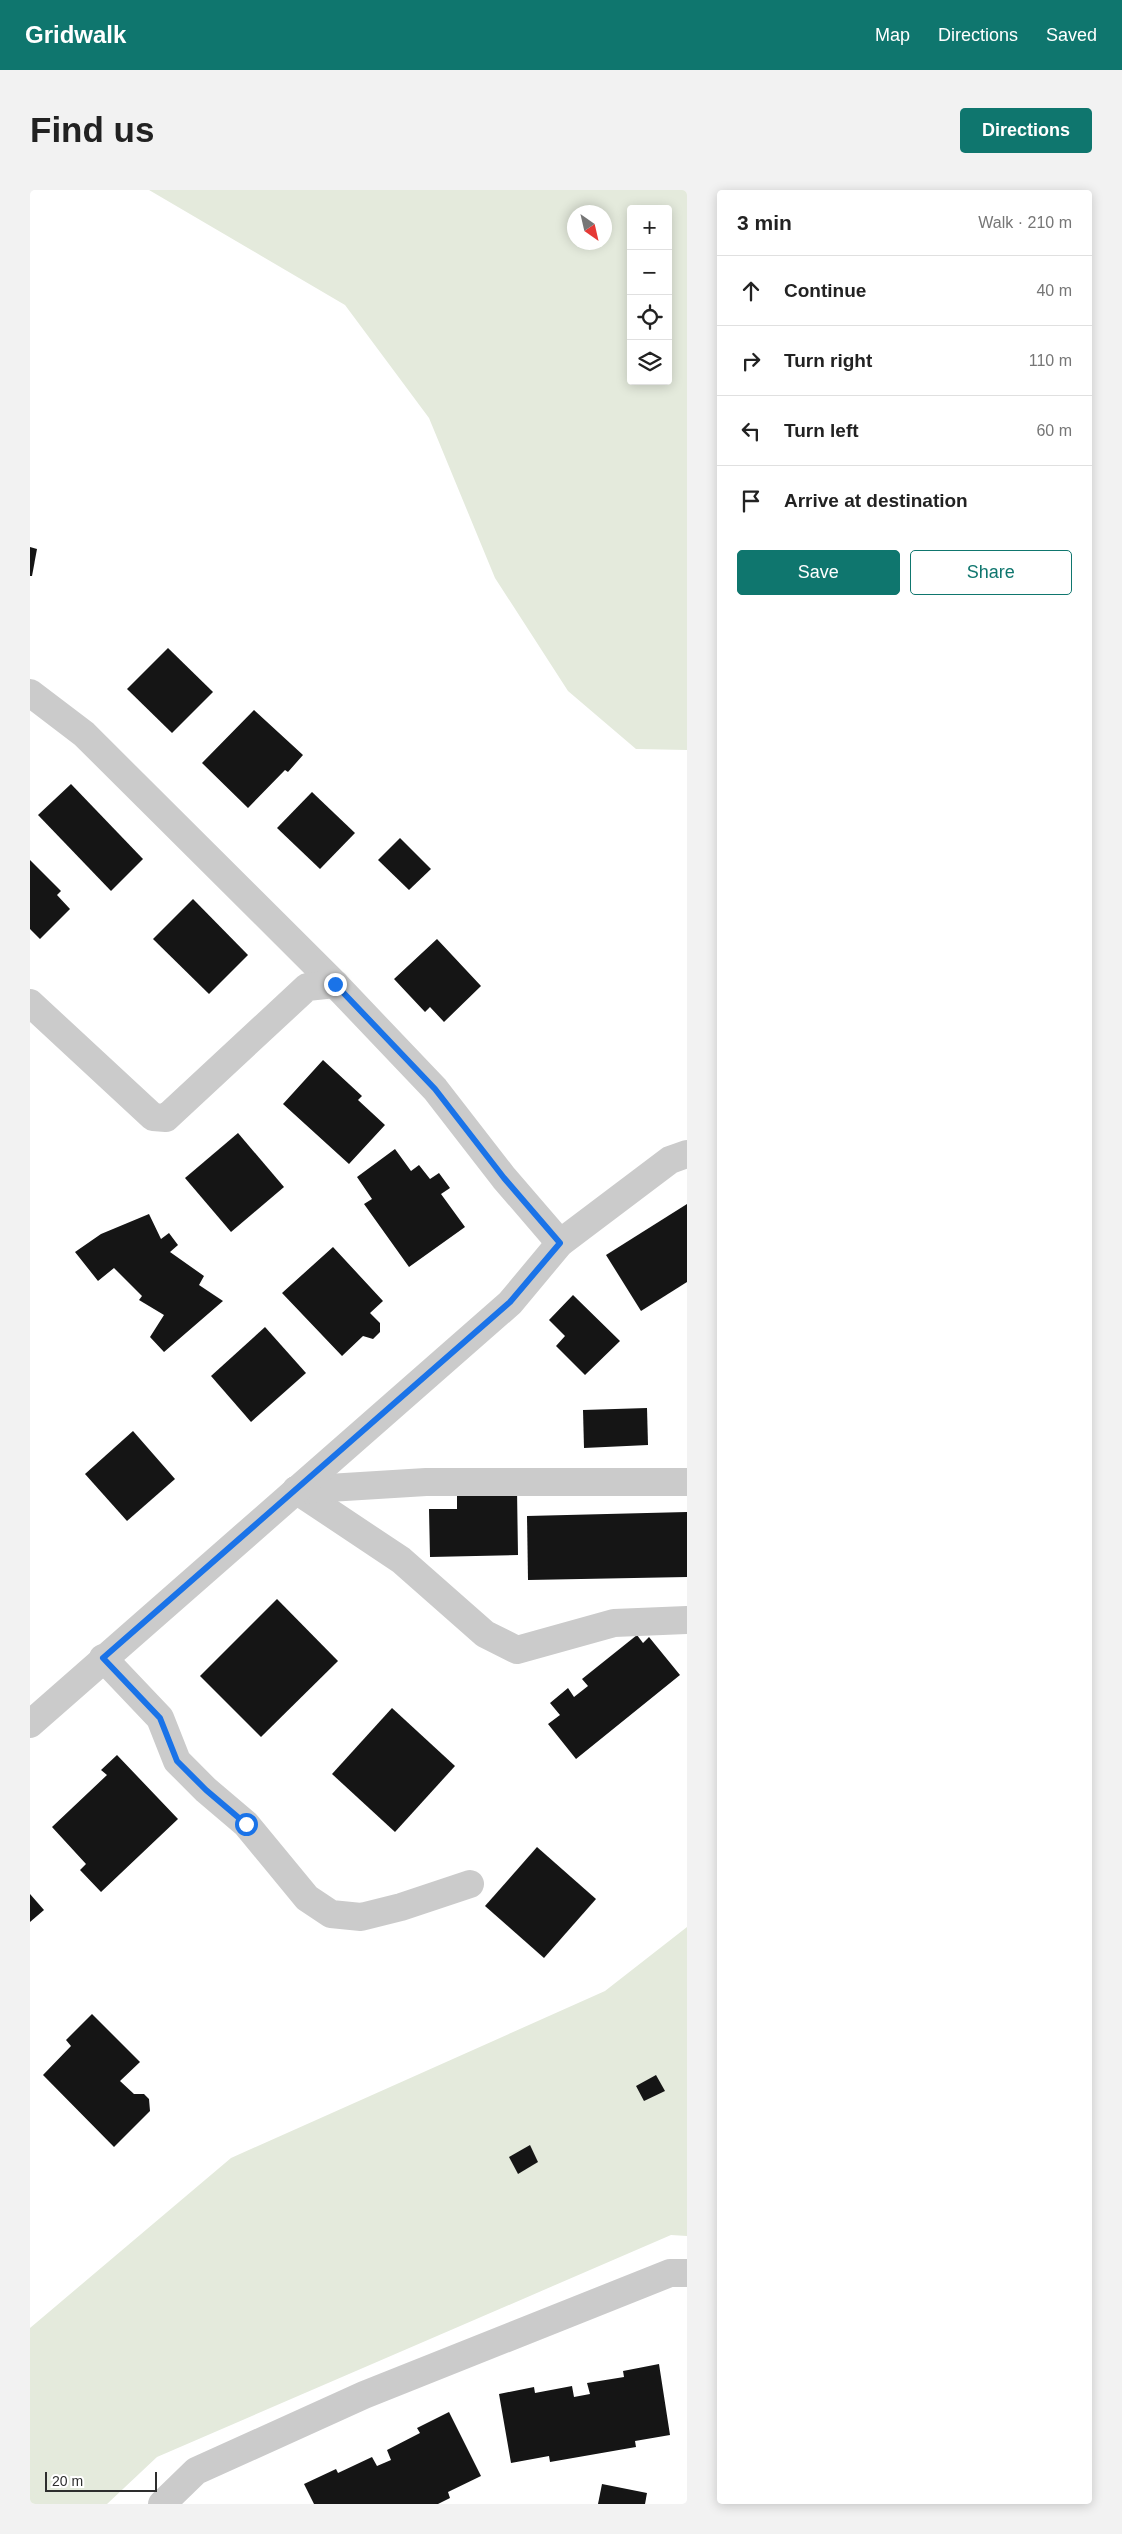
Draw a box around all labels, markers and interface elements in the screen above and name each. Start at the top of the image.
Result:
text: Gridwalk [25,21,126,48]
text: Map [875,25,910,45]
text: Directions [938,25,1018,45]
text: Saved [1046,25,1097,45]
button: Directions [960,108,1092,153]
text: Find us [30,110,154,149]
north arrow [567,205,612,250]
map controls [627,205,672,385]
button: + [627,205,672,250]
text: 3 min [737,211,792,234]
text: Walk · 210 m [978,214,1072,231]
button: − [627,250,672,295]
icon: ahead [737,277,765,305]
text: Continue [784,280,866,301]
text: 40 m [1036,282,1072,299]
button: locate [627,295,672,340]
button: layers [627,340,672,385]
icon: right [737,347,765,375]
text: Turn right [784,350,872,371]
text: 110 m [1029,352,1072,369]
icon: left [737,417,765,445]
text: Turn left [784,420,859,441]
text: 60 m [1036,422,1072,439]
icon: arrive [737,487,765,515]
text: Arrive at destination [784,490,968,511]
button: Save [737,550,900,595]
button: Share [910,550,1072,595]
route end [324,973,347,996]
route start [235,1813,258,1836]
scale bar [45,2469,158,2492]
text: 20 m [52,2473,83,2489]

